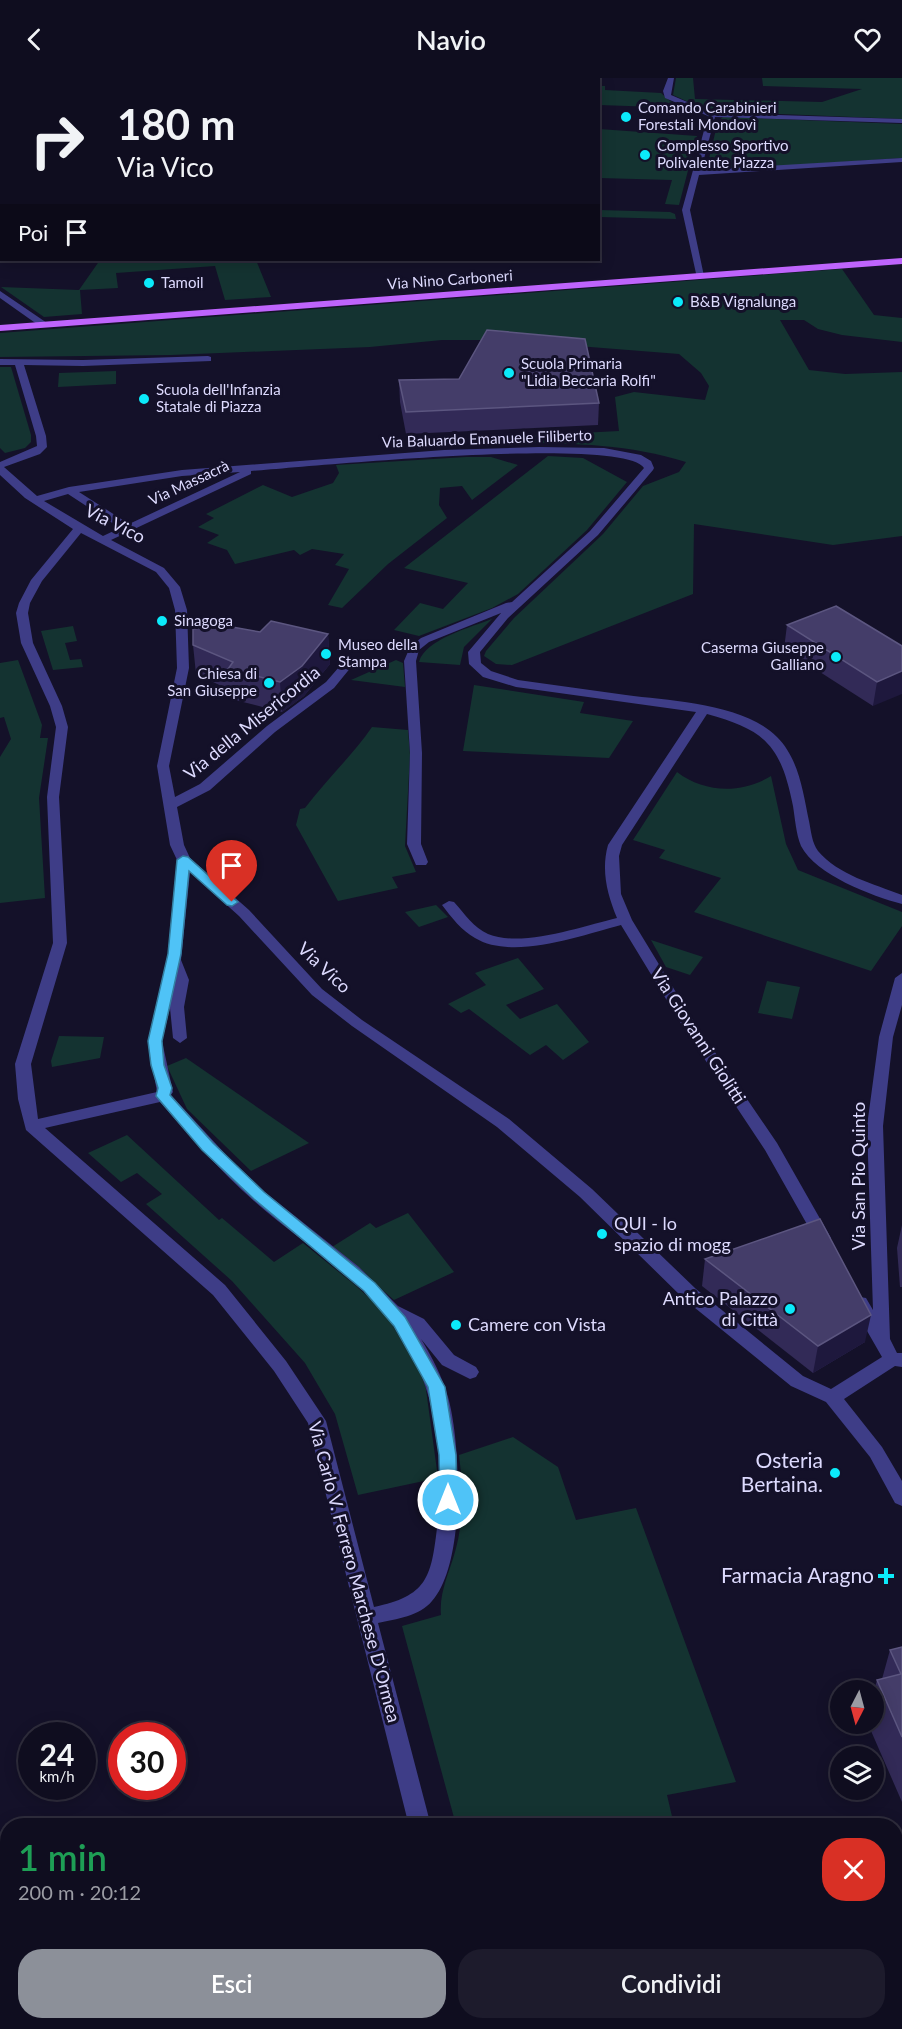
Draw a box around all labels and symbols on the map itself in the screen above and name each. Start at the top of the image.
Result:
place label: Comando Carabinieri Forestali Mondovì [638,98,777,133]
marker: Comando Carabinieri Forestali Mondovì [619,110,633,124]
place label: Complesso Sportivo Polivalente Piazza [657,136,789,171]
marker: Complesso Sportivo Polivalente Piazza [638,148,652,162]
street label: Via Nino Carboneri [387,266,513,292]
place label: Tamoil [161,273,204,291]
marker: Tamoil [142,276,156,290]
place label: B&B Vignalunga [690,292,796,310]
marker: B&B Vignalunga [671,295,685,309]
place label: Scuola Primaria "Lidia Beccaria Rolfi" [521,354,656,389]
marker: Scuola Primaria "Lidia Beccaria Rolfi" [502,366,516,380]
place label: Scuola dell'Infanzia Statale di Piazza [156,380,281,415]
marker: Scuola dell'Infanzia Statale di Piazza [137,392,151,406]
street label: Via Baluardo Emanuele Filiberto [382,425,592,451]
street label: Via Massacrà [146,456,232,509]
street label: Via Vico [82,499,149,548]
place label: Sinagoga [174,611,233,629]
marker: Sinagoga [155,614,169,628]
place label: Museo della Stampa [338,635,418,670]
place label: Caserma Giuseppe Galliano [701,638,824,673]
marker: Museo della Stampa [319,647,333,661]
marker: Caserma Giuseppe Galliano [829,650,843,664]
street label: Via della Misericordia [179,661,324,784]
place label: Chiesa di San Giuseppe [167,664,257,699]
marker: Chiesa di San Giuseppe [262,676,276,690]
pin [206,840,257,902]
street label: Via Vico [294,937,356,997]
street label: Via Giovanni Giolitti [647,963,751,1107]
street label: Via San Pio Quinto [847,1102,869,1250]
place label: QUI - lo spazio di mogg [614,1212,731,1255]
marker: QUI - lo spazio di mogg [595,1227,609,1241]
place label: Antico Palazzo di Città [663,1287,778,1330]
marker: Antico Palazzo di Città [783,1302,797,1316]
place label: Camere con Vista [468,1313,606,1335]
marker: Camere con Vista [449,1318,463,1332]
street label: Via Carlo V. Ferrero Marchese D'Ormea [304,1419,406,1725]
place label: Osteria Bertaina. [741,1447,823,1496]
marker: Osteria Bertaina. [828,1466,842,1480]
position arrow [416,1468,480,1532]
place label: Farmacia Aragno [721,1562,874,1587]
marker: Farmacia Aragno [879,1569,893,1583]
north arrow [830,1680,884,1734]
speed limit sign: 30 [108,1722,186,1800]

